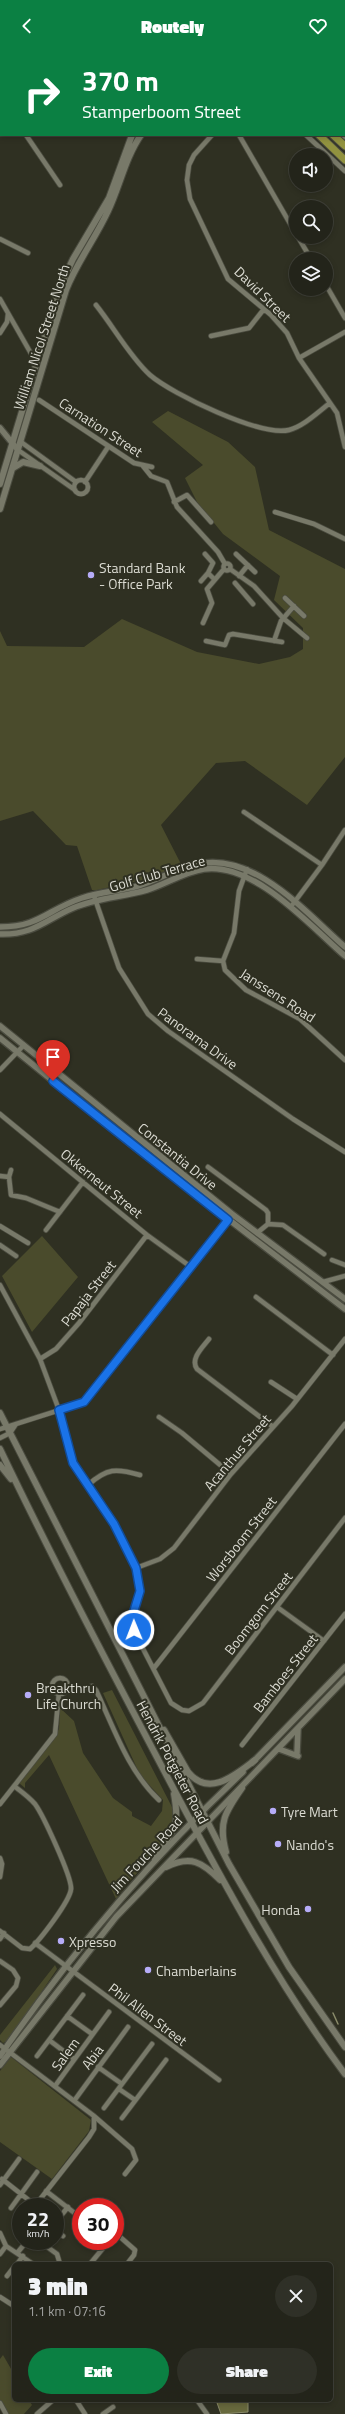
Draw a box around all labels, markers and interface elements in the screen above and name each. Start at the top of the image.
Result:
text: Routely [141,13,204,40]
icon: back [16,15,38,37]
icon: heart [307,15,329,37]
text: 370 m [82,59,159,102]
icon: right [16,68,68,120]
text: Stamperboom Street [82,98,241,125]
map controls [289,148,333,296]
button: sound [289,148,333,192]
button: search [289,200,333,244]
button: layers [289,252,333,296]
street label: William Nicol Street North [7,261,75,413]
street label: David Street [230,261,296,327]
street label: Carnation Street [55,392,147,462]
place label: Standard Bank - Office Park [99,557,186,594]
marker: Standard Bank - Office Park [86,570,96,580]
street label: Golf Club Terrace [107,849,207,897]
street label: Janssens Road [236,963,320,1027]
street label: Panorama Drive [154,1002,242,1074]
pin [36,1040,70,1081]
icon: arrive [42,1046,64,1068]
street label: Constantia Drive [134,1117,222,1195]
street label: Okkerneut Street [56,1143,148,1223]
street label: Papaja Street [55,1255,121,1331]
street label: Acanthus Street [199,1409,275,1495]
street label: Worsboom Street [201,1492,281,1586]
street label: Boomgom Street [219,1567,297,1659]
position arrow [113,1609,155,1651]
street label: Bamboes Street [248,1629,323,1717]
place label: Breakthru Life Church [36,1677,101,1714]
marker: Breakthru Life Church [23,1690,33,1700]
street label: Hendrik Potgieter Road [132,1697,214,1827]
place label: Tyre Mart [281,1801,338,1822]
marker: Tyre Mart [268,1806,278,1816]
street label: Jim Fouche Road [105,1811,187,1897]
place label: Nando's [286,1834,334,1855]
marker: Nando's [273,1839,283,1849]
place label: Honda [261,1899,300,1920]
marker: Honda [303,1904,313,1914]
place label: Xpresso [69,1931,116,1952]
marker: Xpresso [56,1936,66,1946]
place label: Chamberlains [156,1960,236,1981]
marker: Chamberlains [143,1965,153,1975]
street label: Phil Allen Street [104,1977,192,2051]
street label: Salem [46,2033,84,2075]
street label: Abia [76,2040,108,2074]
speed limit sign: 30 [72,2198,124,2250]
text: 22 [27,2203,49,2234]
text: km/h [27,2226,49,2241]
text: 3 min [28,2268,88,2304]
button: close [275,2275,317,2317]
text: 1.1 km · 07:16 [28,2301,106,2321]
button: Exit [28,2348,169,2394]
button: Share [177,2348,317,2394]

